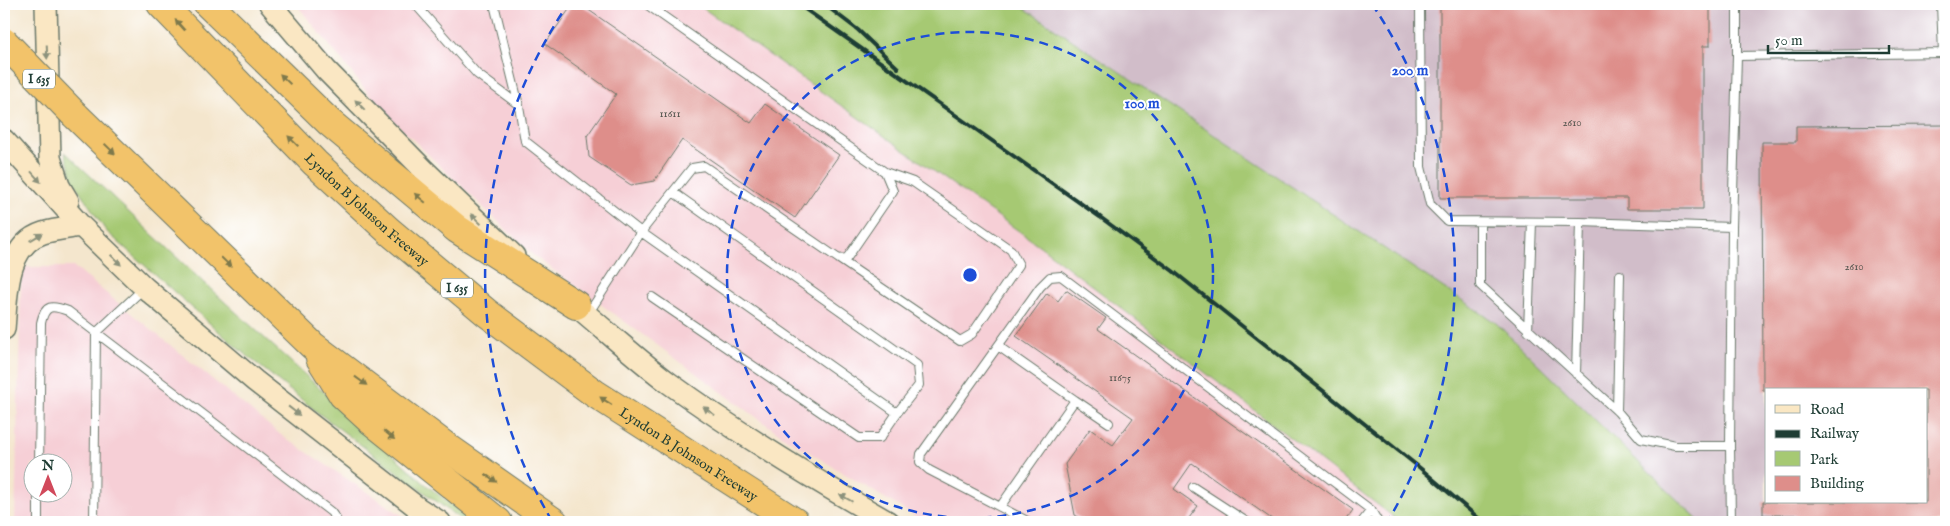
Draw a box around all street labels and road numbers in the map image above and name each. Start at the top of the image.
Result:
road number: I 635 [23,70,55,88]
street label: Lyndon B Johnson Freeway [300,150,432,271]
road number: I 635 [441,278,473,298]
street label: Lyndon B Johnson Freeway [616,404,761,506]

